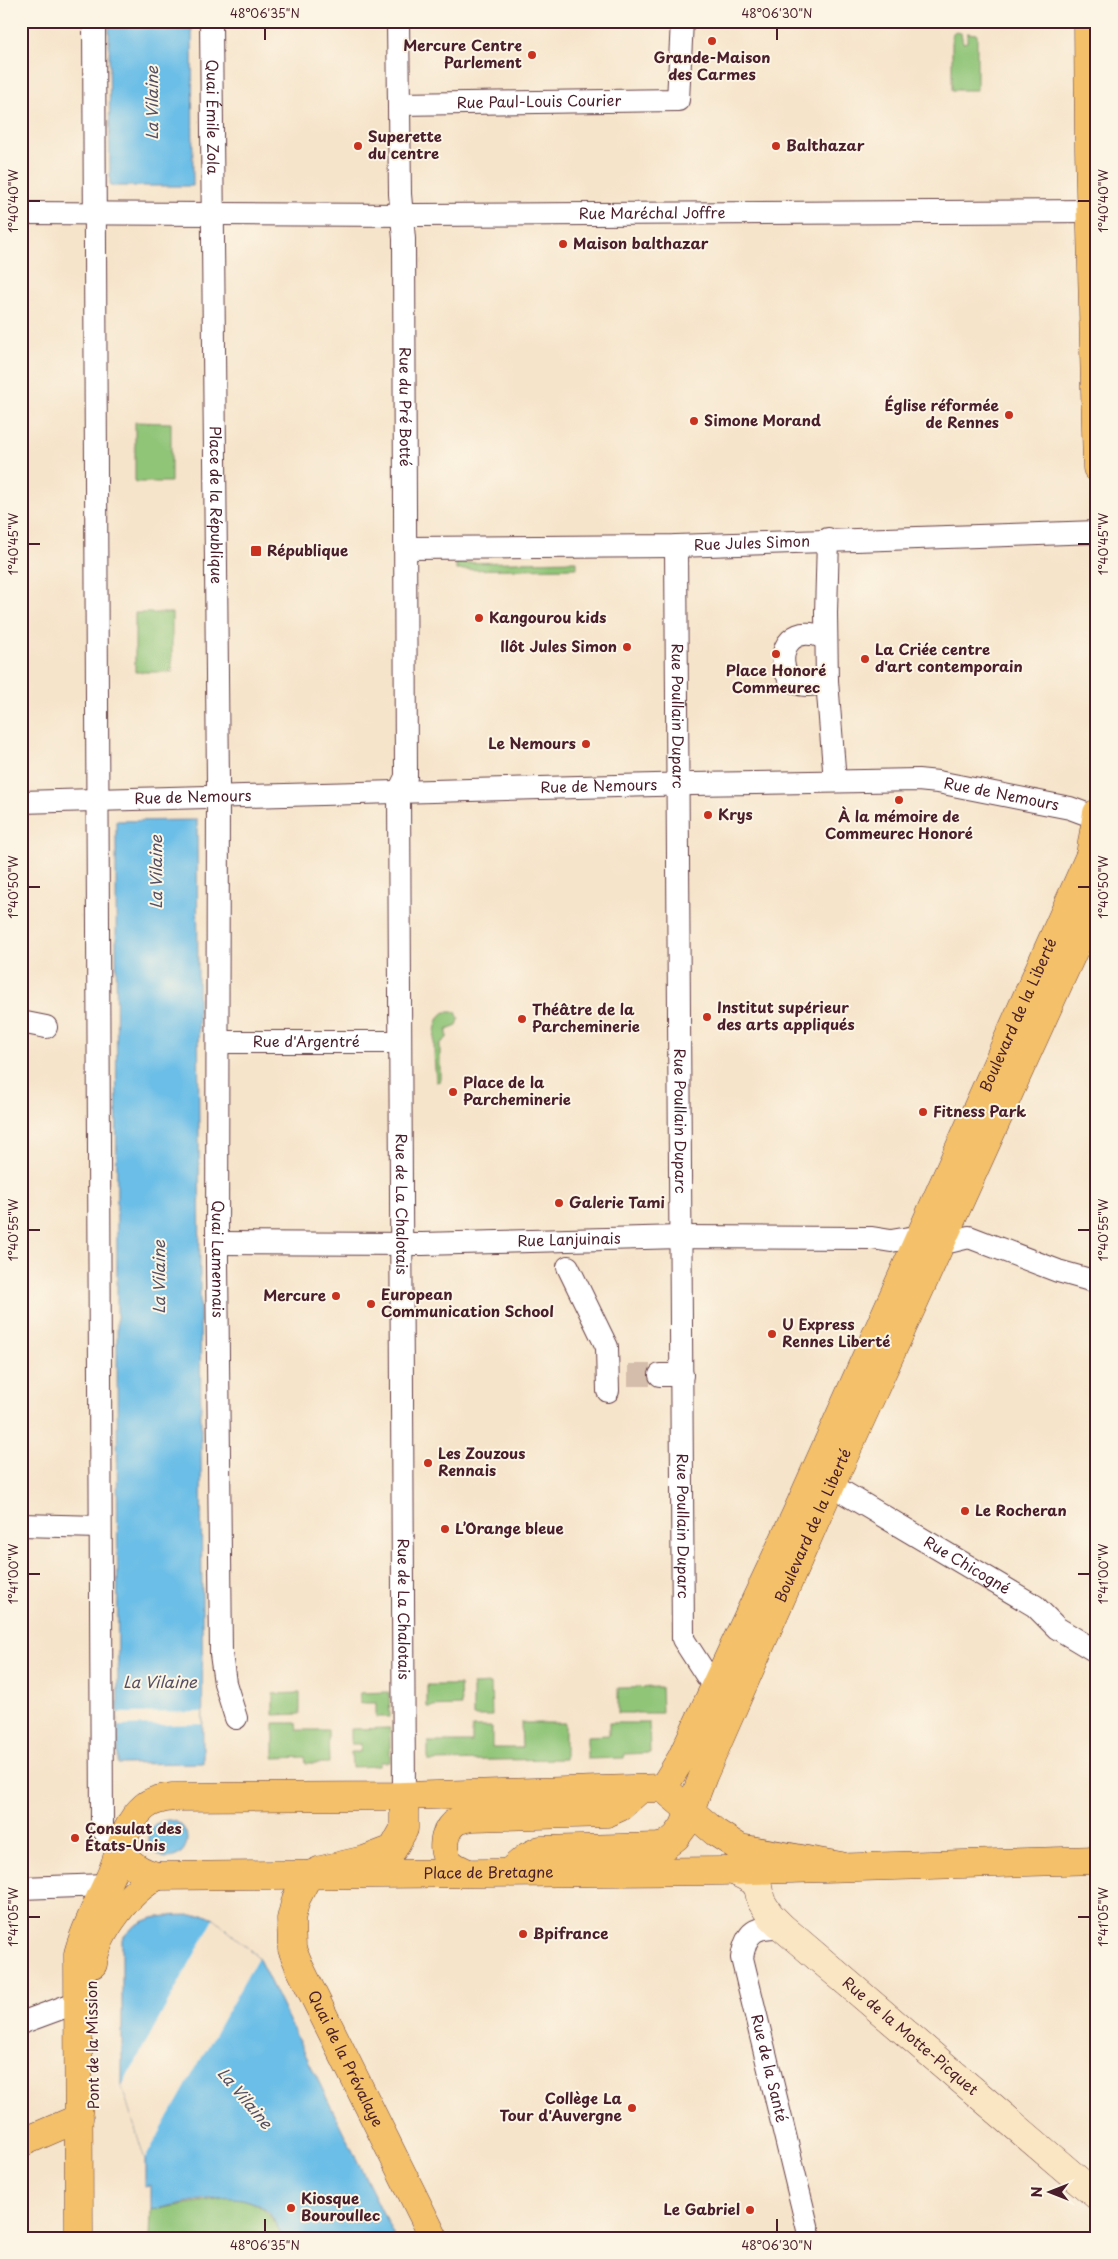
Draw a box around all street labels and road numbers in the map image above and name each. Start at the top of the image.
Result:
street label: Quai Émile Zola [201,59,225,175]
street label: Rue Paul-Louis Courier [457,88,622,113]
street label: Rue Maréchal Joffre [579,200,725,224]
street label: Rue du Pré Botté [394,347,418,467]
street label: Place de la République [205,426,229,584]
street label: Rue Jules Simon [693,529,810,555]
street label: Rue Poullain Duparc [667,643,691,789]
street label: Rue de Nemours [942,770,1061,816]
street label: Rue de Nemours [540,772,658,798]
street label: Rue de Nemours [134,783,252,809]
street label: Boulevard de la Liberté [973,934,1062,1095]
street label: Rue d'Argentré [253,1029,360,1052]
street label: Rue Poullain Duparc [669,1048,693,1194]
street label: Rue de La Chalotais [391,1133,414,1275]
street label: Quai Lamennais [207,1200,231,1318]
street label: Rue Lanjuinais [517,1226,621,1251]
street label: Boulevard de la Liberté [768,1444,856,1606]
street label: Rue Poullain Duparc [672,1453,696,1599]
street label: Rue Chicogné [920,1530,1015,1599]
street label: Rue de La Chalotais [393,1538,416,1680]
street label: Place de Bretagne [423,1859,554,1884]
street label: Rue de la Motte-Picquet [838,1971,984,2100]
street label: Pont de la Mission [79,1981,104,2110]
street label: Quai de la Prévalaye [303,1986,390,2131]
street label: Rue de la Santé [746,2011,795,2125]

